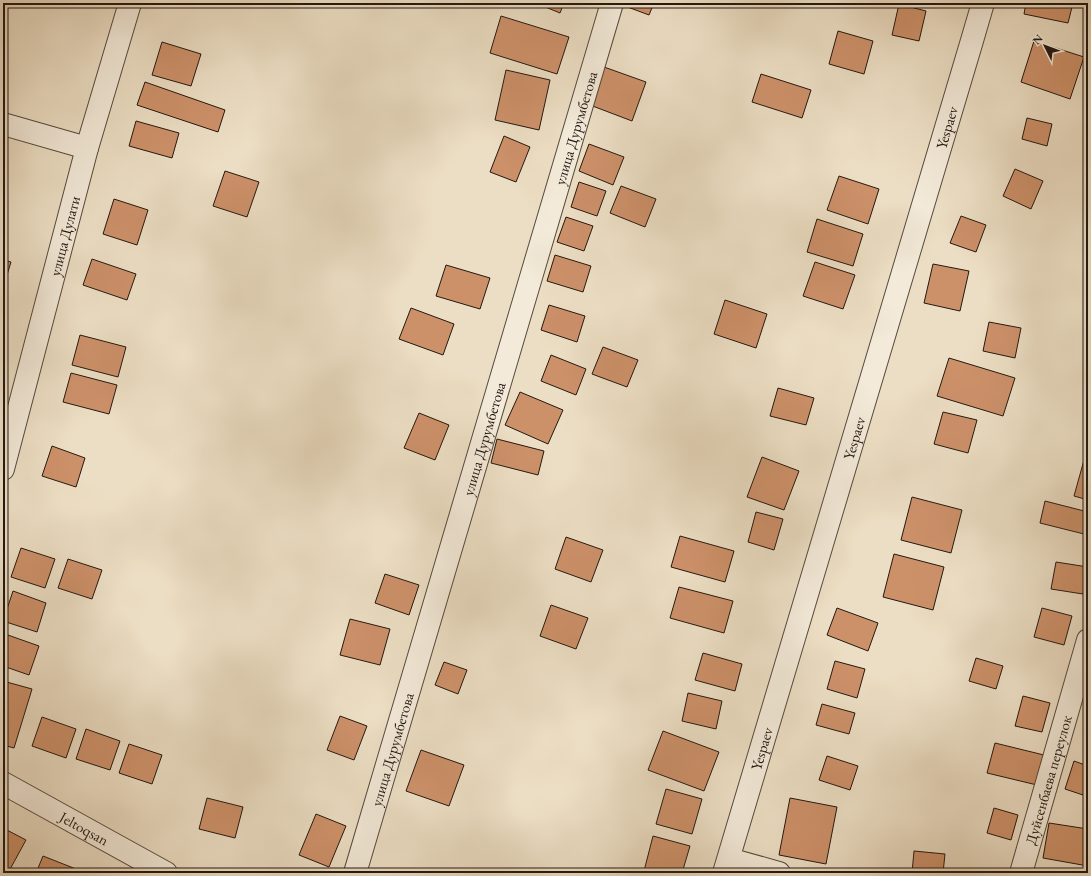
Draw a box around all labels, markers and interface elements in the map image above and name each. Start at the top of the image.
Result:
north arrow [1025,26,1065,66]
text: N [1029,31,1046,47]
street label: улица Дурумбетова [549,69,601,187]
street label: Yespaev [931,103,962,151]
street label: улица Дулати [44,194,84,278]
street label: улица Дурумбетова [458,379,509,498]
street label: Yespaev [838,414,869,462]
street label: улица Дурумбетова [366,690,417,808]
street label: Дуйсенбаева переулок [1020,713,1075,847]
street label: Yespaev [746,724,777,772]
street label: Jeltoqsan [55,806,112,849]

